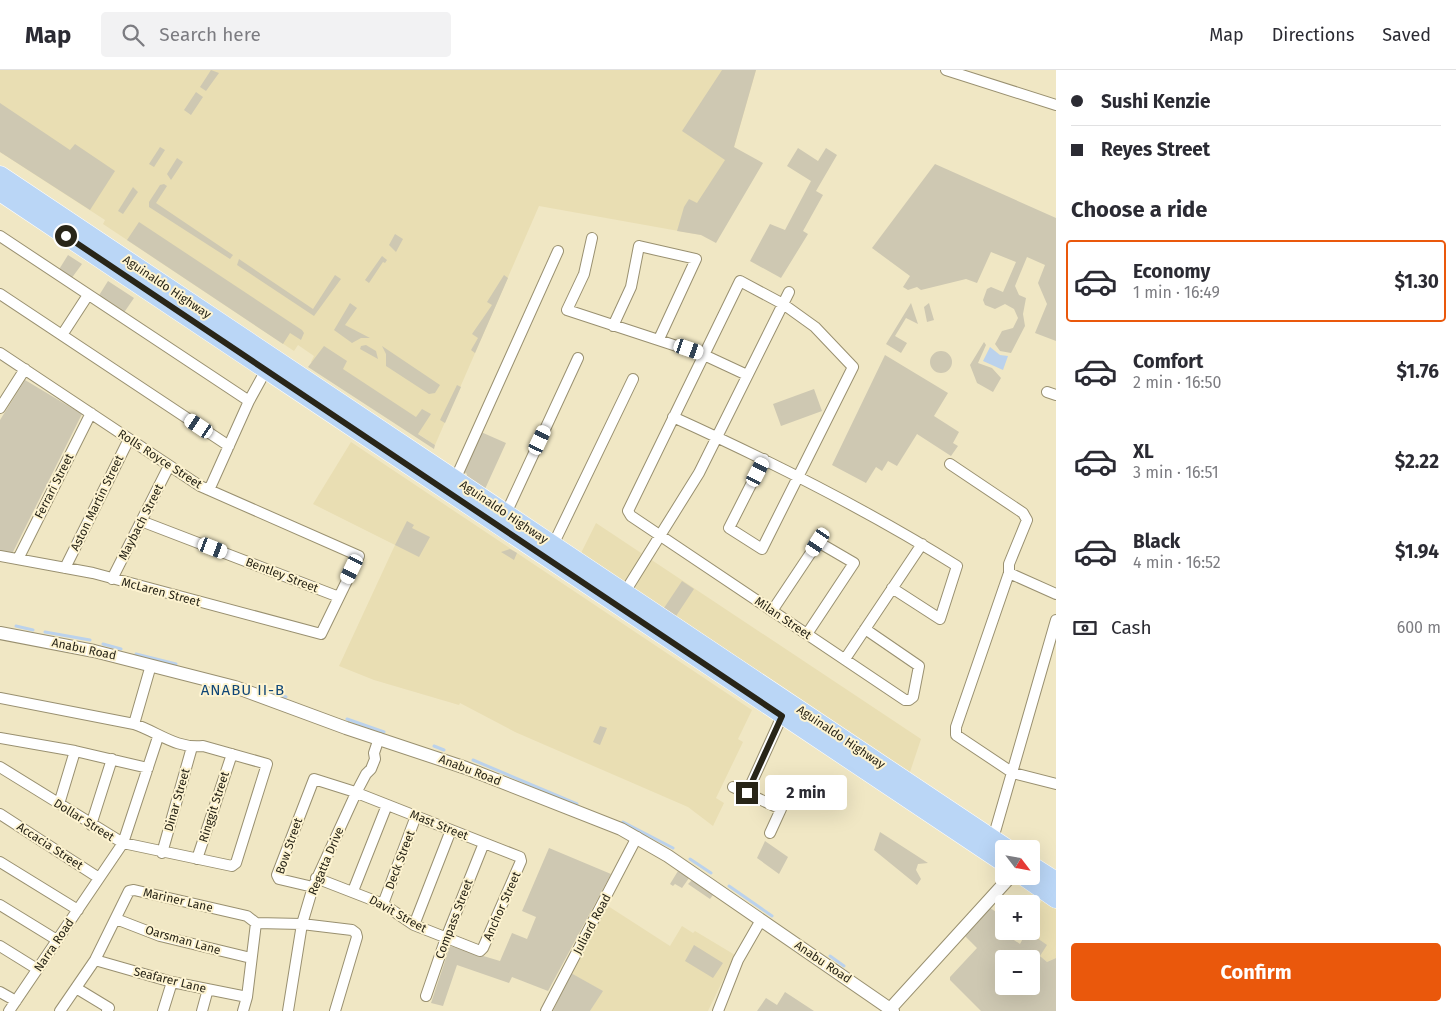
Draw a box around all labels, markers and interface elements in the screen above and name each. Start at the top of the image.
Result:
search box [101,12,451,57]
text: Map [25,21,71,49]
icon: search [119,21,147,49]
text: Search here [159,23,261,46]
text: Map [1209,24,1244,46]
text: Directions [1272,24,1354,46]
text: Saved [1382,24,1431,46]
text: Sushi Kenzie [1101,90,1210,113]
text: Reyes Street [1101,138,1210,161]
text: Choose a ride [1071,196,1207,223]
route start [55,225,77,247]
street label: Aguinaldo Highway [120,252,214,322]
icon: car [1073,259,1118,304]
text: Economy [1133,260,1210,283]
text: $1.30 [1395,270,1439,293]
text: 1 min · 16:49 [1133,283,1220,302]
car [672,337,705,361]
icon: car [1073,349,1118,394]
text: Comfort [1133,350,1203,373]
text: $1.76 [1397,360,1439,383]
text: 2 min · 16:50 [1133,373,1221,392]
car [182,411,215,441]
car [526,423,553,457]
street label: Rolls Royce Street [115,427,205,492]
icon: car [1073,439,1118,484]
text: XL [1133,440,1154,463]
text: $2.22 [1395,450,1439,473]
street label: Ferrari Street [32,451,77,521]
street label: Aston Martin Street [68,452,127,553]
car [744,455,771,489]
text: 3 min · 16:51 [1133,463,1219,482]
street label: Aguinaldo Highway [457,477,551,547]
street label: Maybach Street [116,481,167,562]
car [803,525,832,559]
icon: car [1073,529,1118,574]
text: Black [1133,530,1180,553]
car [196,536,229,560]
text: $1.94 [1395,540,1439,563]
car [338,552,365,586]
text: 4 min · 16:52 [1133,553,1221,572]
street label: Bentley Street [244,555,321,596]
street label: McLaren Street [120,575,203,609]
street label: Milan Street [752,594,815,642]
icon: cash [1071,614,1099,642]
text: Cash [1111,616,1152,639]
text: 600 m [1397,618,1441,637]
street label: Anabu Road [51,635,117,663]
district label: ANABU II-B [201,681,285,699]
street label: Aguinaldo Highway [794,702,888,772]
street label: Anabu Road [437,752,503,788]
street label: Dinar Street [161,766,193,833]
street label: Ringgit Street [196,769,232,844]
callout: 2 min [764,776,847,810]
route end [736,782,758,804]
text: 2 min [786,783,826,802]
street label: Dollar Street [51,796,117,844]
street label: Mast Street [408,807,471,843]
street label: Bow Street [273,815,305,876]
street label: Accacia Street [14,819,86,873]
street label: Regatta Drive [305,825,347,897]
street label: Deck Street [382,828,418,891]
north arrow [995,840,1040,885]
map controls [995,840,1040,995]
street label: Anchor Street [481,869,524,943]
street label: Compass Street [432,877,476,961]
street label: Mariner Lane [142,885,214,915]
street label: Juliard Road [570,891,614,957]
street label: Davit Street [367,893,430,936]
button: + [995,895,1040,940]
street label: Narra Road [31,916,77,974]
street label: Oarsman Lane [144,923,222,957]
street label: Anabu Road [792,938,854,986]
button: Confirm [1071,943,1441,1001]
button: − [995,950,1040,995]
street label: Seafarer Lane [132,964,208,996]

